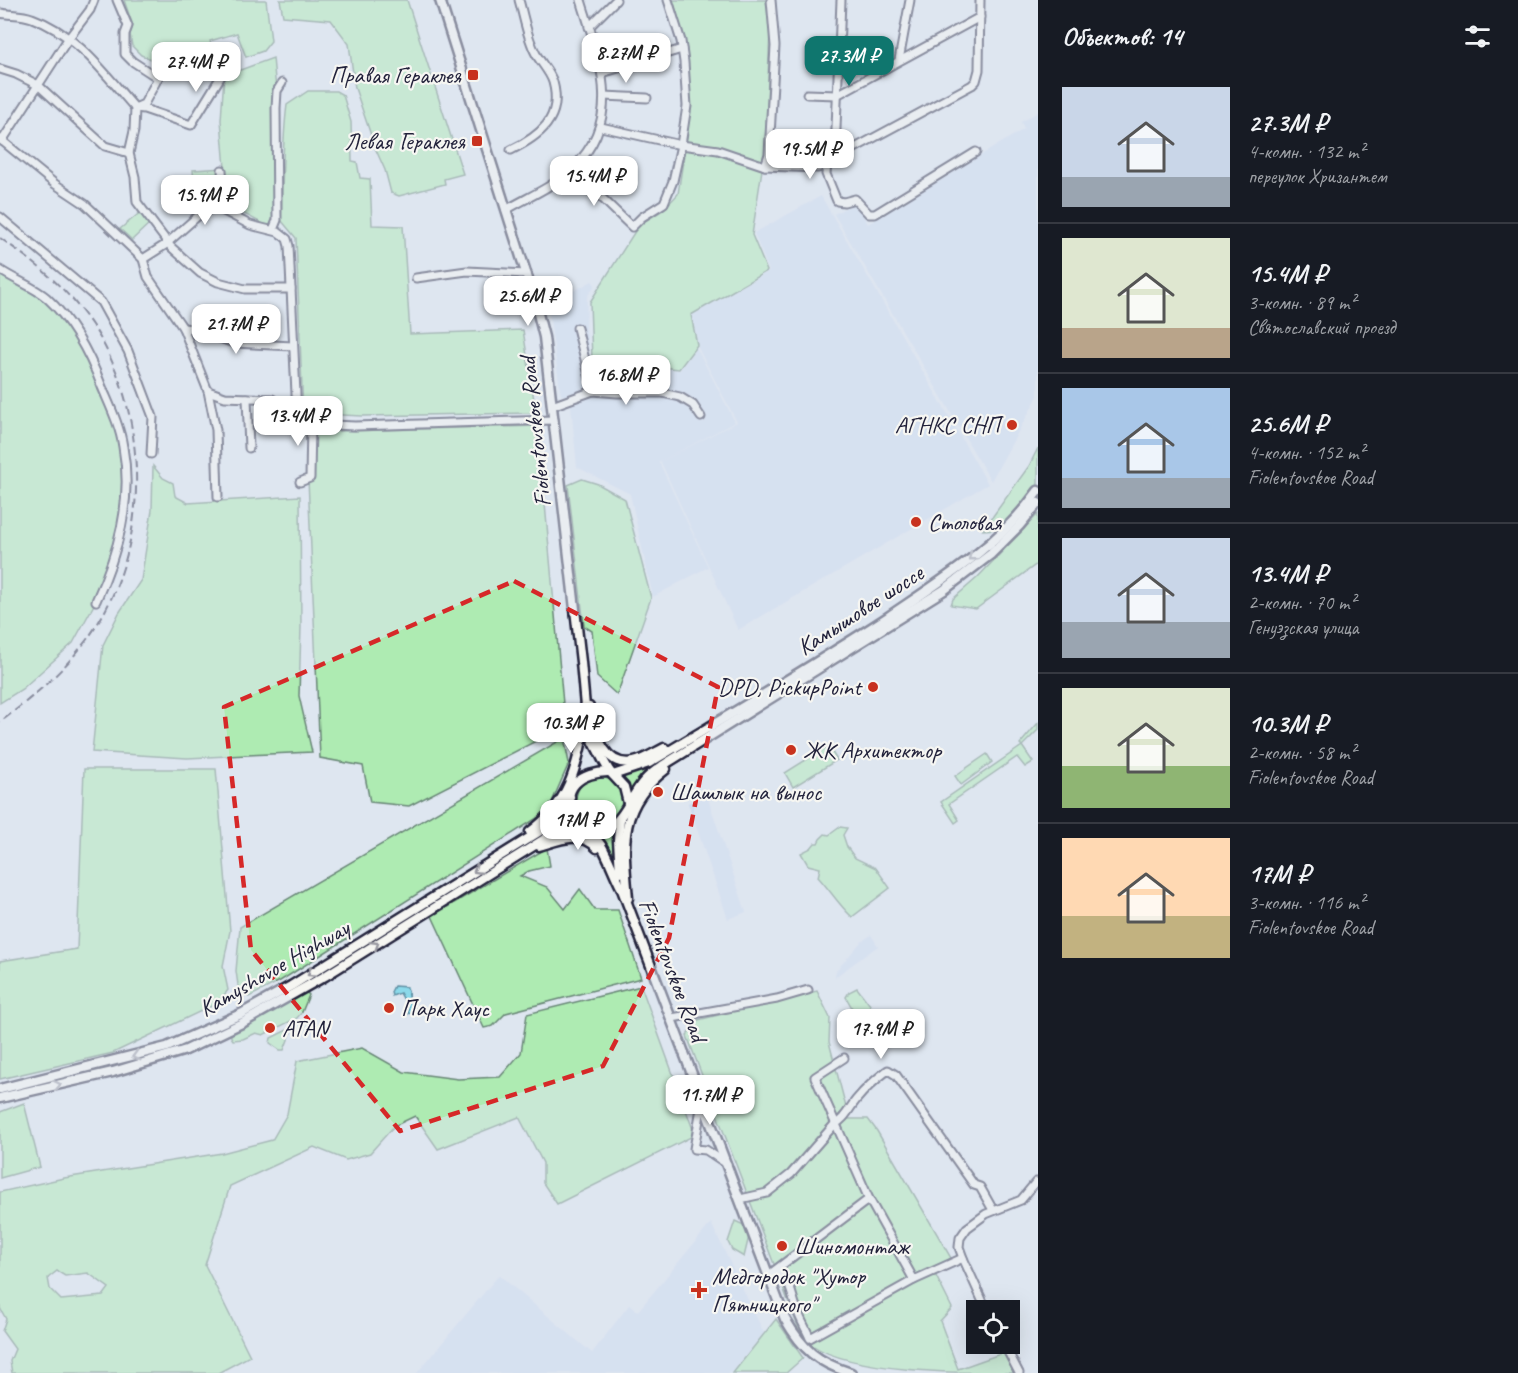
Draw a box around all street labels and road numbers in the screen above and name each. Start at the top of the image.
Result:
street label: Fiolentovskoe Road [512,352,558,508]
street label: Камышовое шоссе [791,557,931,662]
street label: Fiolentovskoe Road [632,894,715,1049]
street label: Kamyshovoe Highway [193,912,356,1023]

